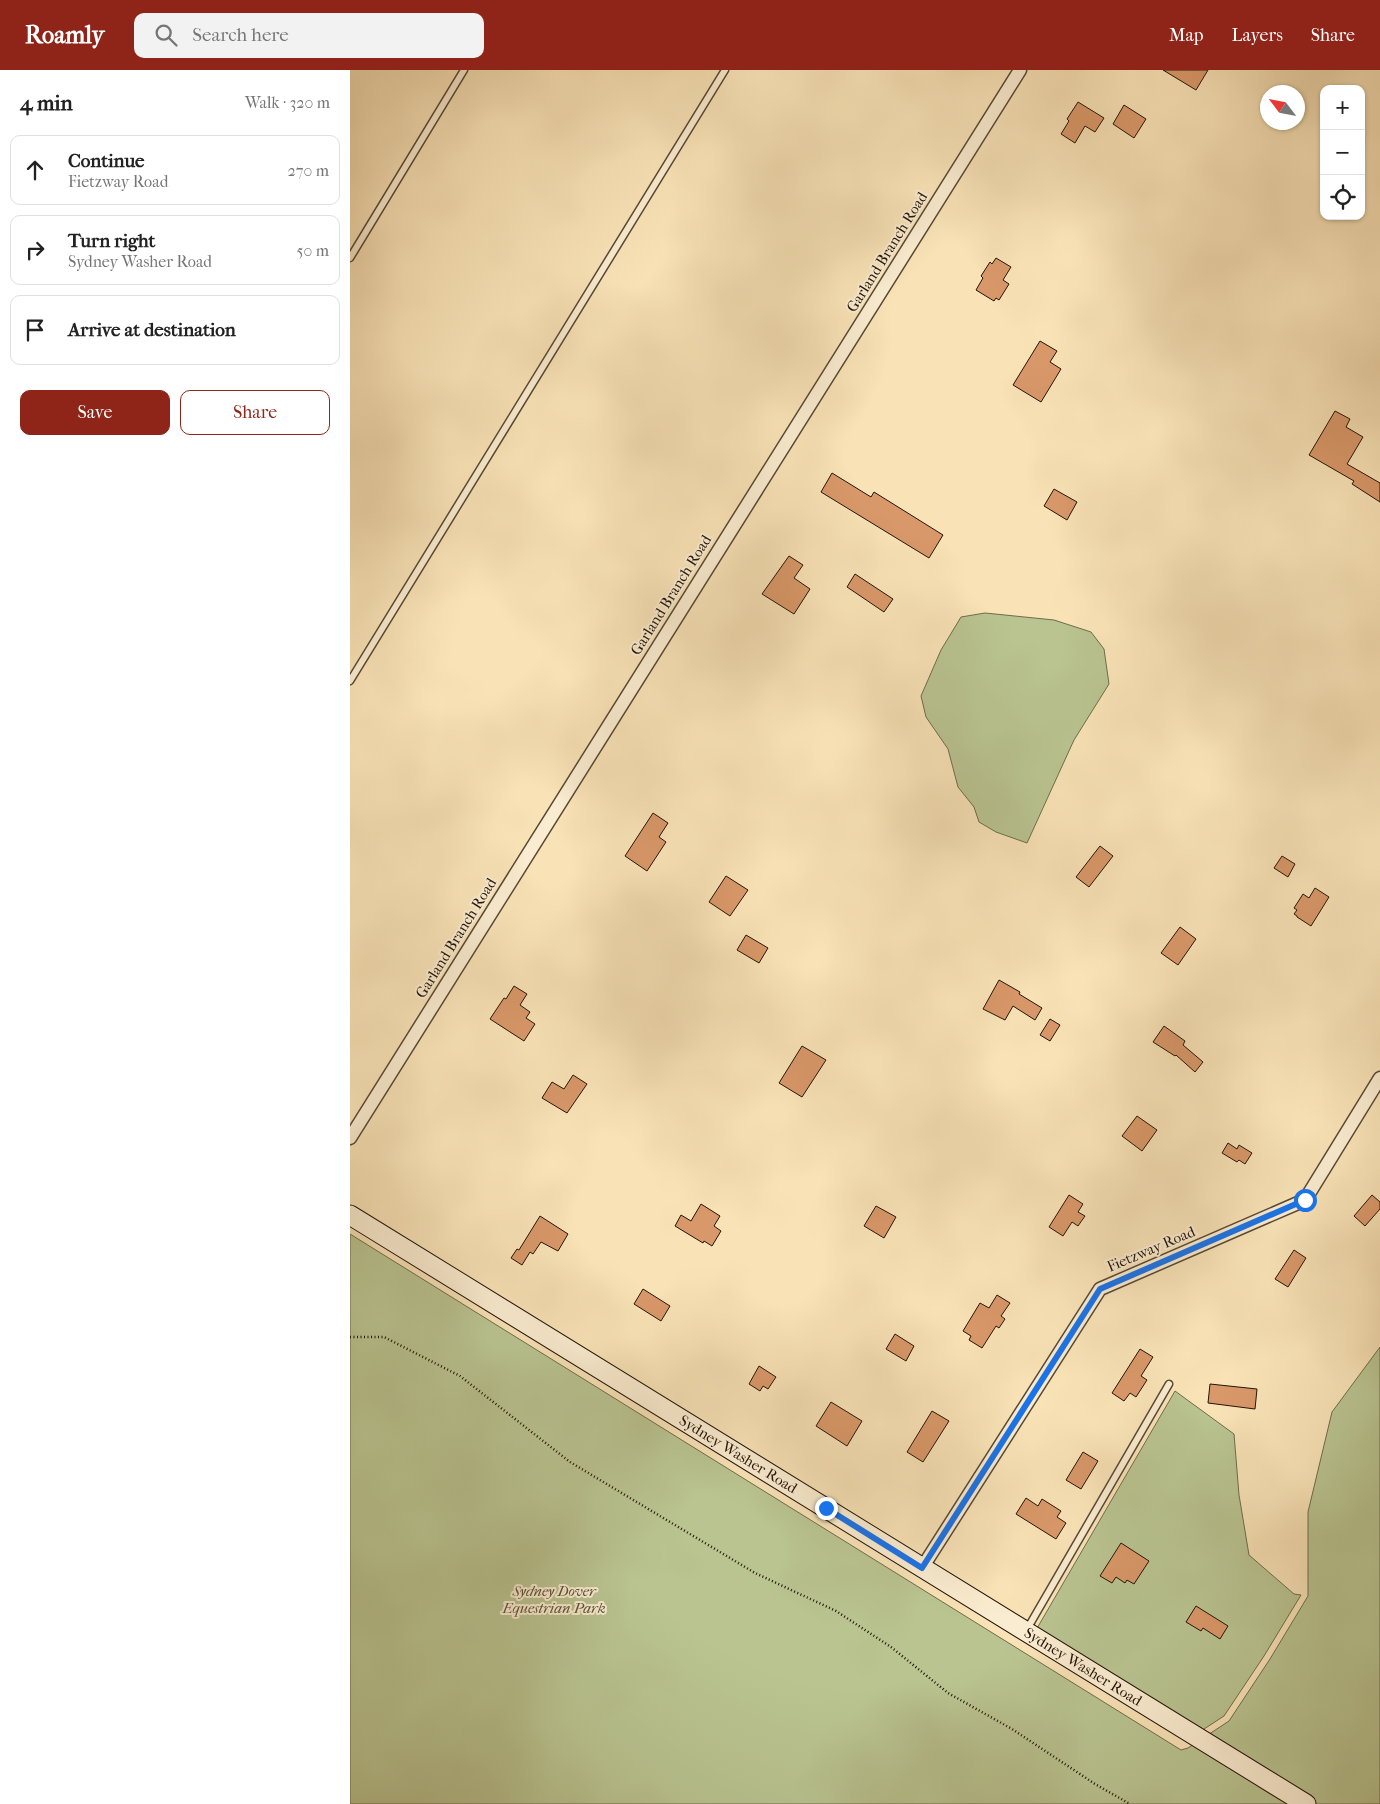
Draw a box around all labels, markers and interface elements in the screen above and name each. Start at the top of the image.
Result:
search box [134,13,484,58]
text: Roamly [25,21,104,49]
icon: search [152,21,180,49]
text: Search here [192,24,289,46]
text: Map [1169,25,1203,46]
text: Layers [1231,25,1283,46]
text: Share [1311,25,1355,46]
north arrow [1260,85,1305,130]
map controls [1320,85,1365,220]
button: + [1320,85,1365,130]
text: 4 min [20,91,73,115]
text: Walk · 320 m [245,93,330,112]
button: − [1320,130,1365,175]
text: Continue [68,150,144,172]
icon: ahead [21,156,49,184]
text: 270 m [288,161,329,180]
text: Fietzway Road [68,172,168,191]
button: locate [1320,175,1365,220]
street label: Garland Branch Road [843,188,932,315]
text: Turn right [68,230,155,252]
icon: right [21,236,49,264]
text: 50 m [297,241,329,260]
text: Sydney Washer Road [68,252,212,271]
icon: arrive [21,316,49,344]
text: Arrive at destination [68,319,236,341]
button: Save [20,390,170,435]
button: Share [180,390,330,435]
street label: Garland Branch Road [627,531,716,658]
street label: Garland Branch Road [412,874,501,1001]
route start [1294,1189,1317,1212]
street label: Fietzway Road [1104,1222,1199,1276]
street label: Sydney Washer Road [676,1411,801,1498]
route end [815,1497,838,1520]
park label: Sydney Dover Equestrian Park [501,1582,606,1617]
street label: Sydney Washer Road [1021,1624,1146,1710]

